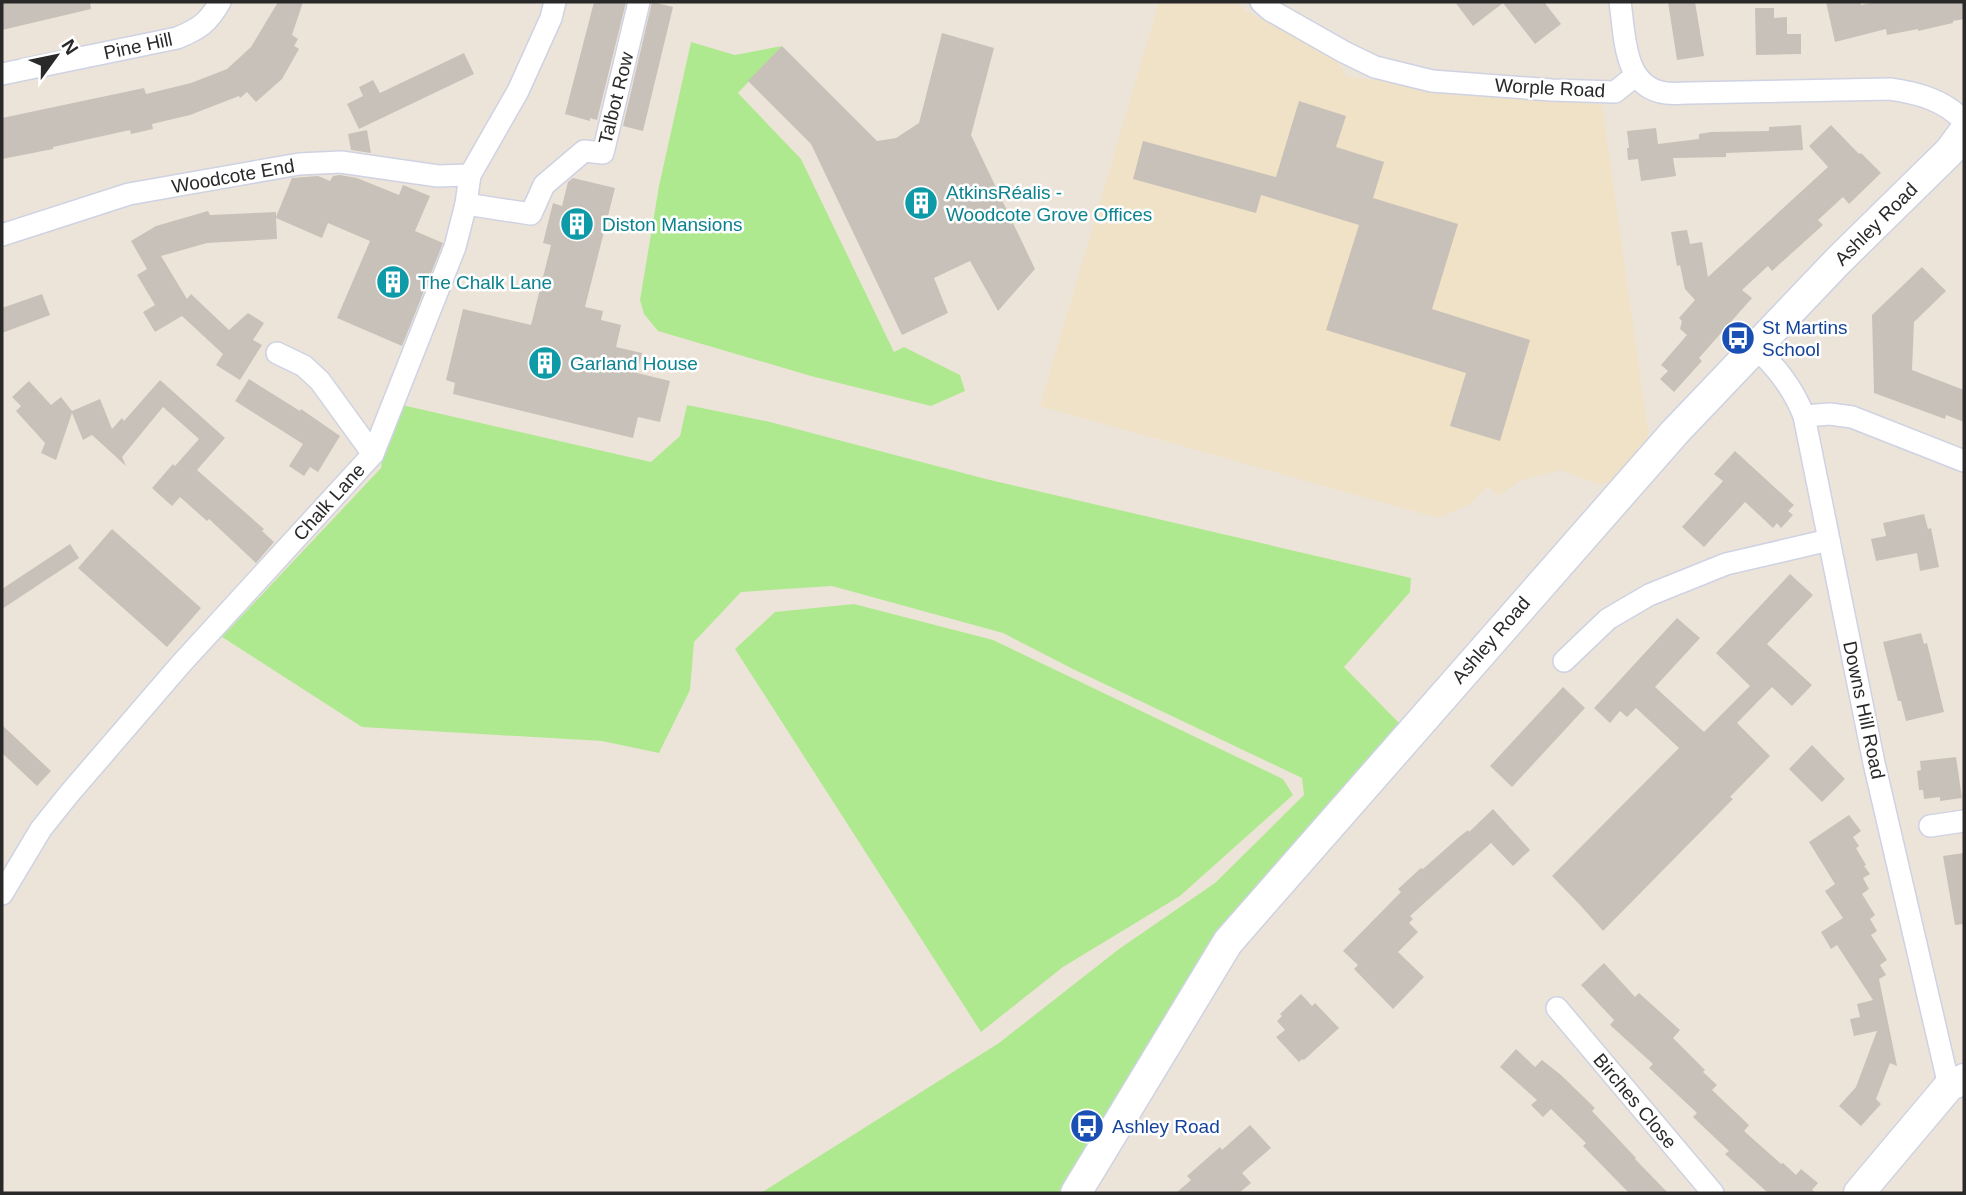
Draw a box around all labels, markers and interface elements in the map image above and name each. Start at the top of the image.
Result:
north arrow [21,21,91,91]
street label: Pine Hill [102,28,174,64]
text: N [57,36,82,58]
street label: Talbot Row [594,50,638,146]
street label: Worple Road [1494,75,1606,101]
street label: Woodcote End [170,155,296,197]
street label: Ashley Road [1830,178,1922,270]
place label: AtkinsRéalis - Woodcote Grove Offices [946,182,1152,225]
building icon: AtkinsRéalis - Woodcote Grove Offices [902,184,940,222]
building icon: Diston Mansions [558,205,596,243]
place label: Diston Mansions [602,214,742,235]
building icon: The Chalk Lane [374,263,412,301]
place label: The Chalk Lane [418,272,552,293]
place label: St Martins School [1762,317,1848,360]
bus stop icon: St Martins School [1719,319,1757,357]
building icon: Garland House [526,344,564,382]
place label: Garland House [570,353,698,374]
street label: Chalk Lane [289,459,369,545]
street label: Ashley Road [1448,592,1534,688]
street label: Downs Hill Road [1839,639,1889,781]
street label: Birches Close [1589,1049,1681,1153]
bus stop icon: Ashley Road [1068,1107,1106,1145]
place label: Ashley Road [1112,1116,1220,1137]

